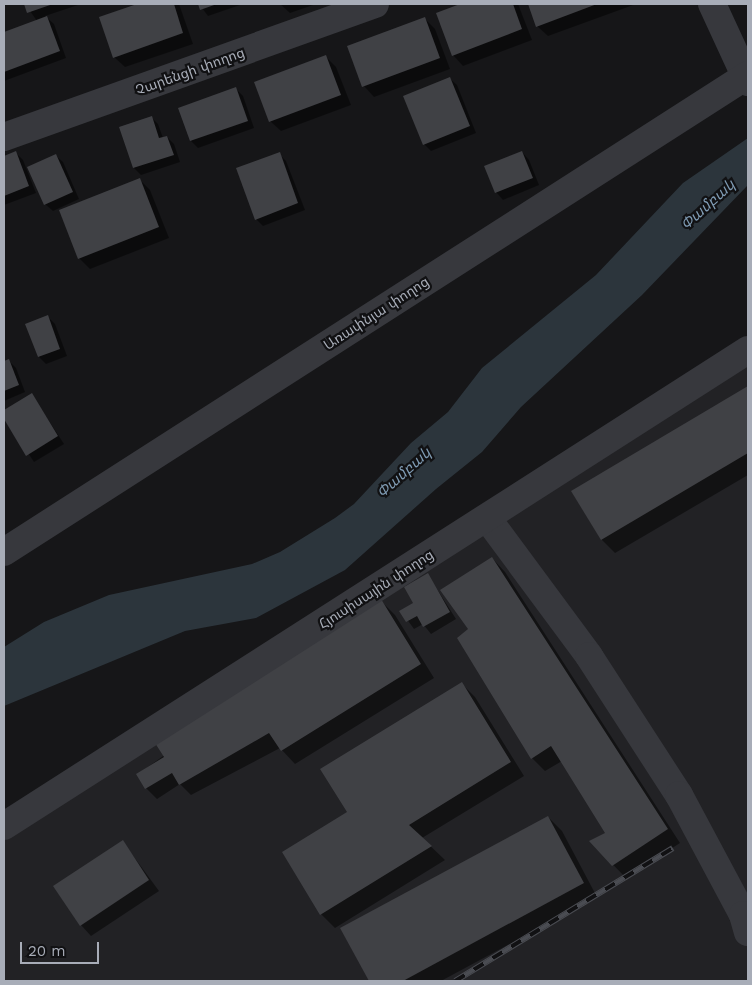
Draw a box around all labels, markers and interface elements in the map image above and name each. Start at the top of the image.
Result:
street label: Չարենցի փողոց [133,44,247,98]
water label: Փամբակ [677,176,739,234]
street label: Առափնյա փողոց [320,273,432,353]
water label: Փամբակ [373,444,435,502]
street label: Հյուսիսային փողոց [316,546,436,632]
scale bar [22,932,101,964]
text: 20 m [28,942,66,960]

